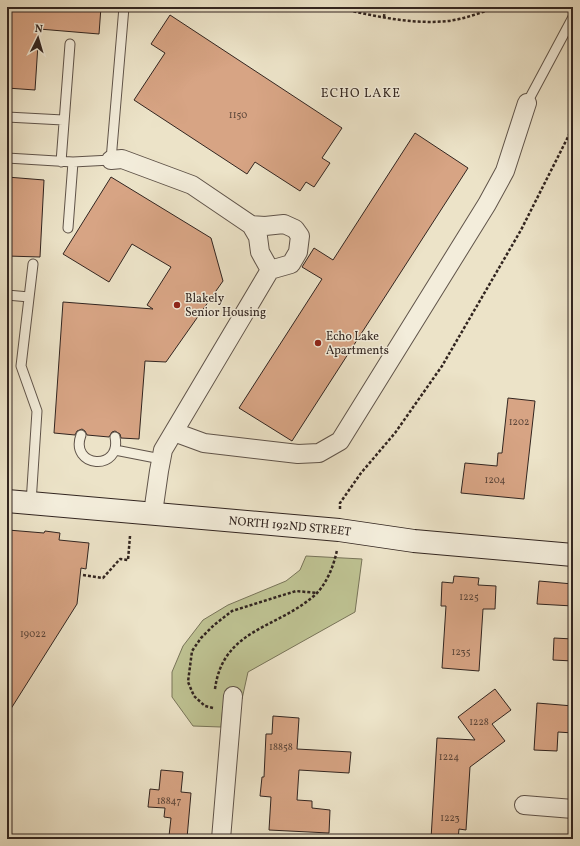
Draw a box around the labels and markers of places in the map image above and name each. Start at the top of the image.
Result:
place label: Blakely Senior Housing [185,291,266,321]
marker: Blakely Senior Housing [172,300,182,310]
place label: Echo Lake Apartments [326,329,389,359]
marker: Echo Lake Apartments [313,338,323,348]

